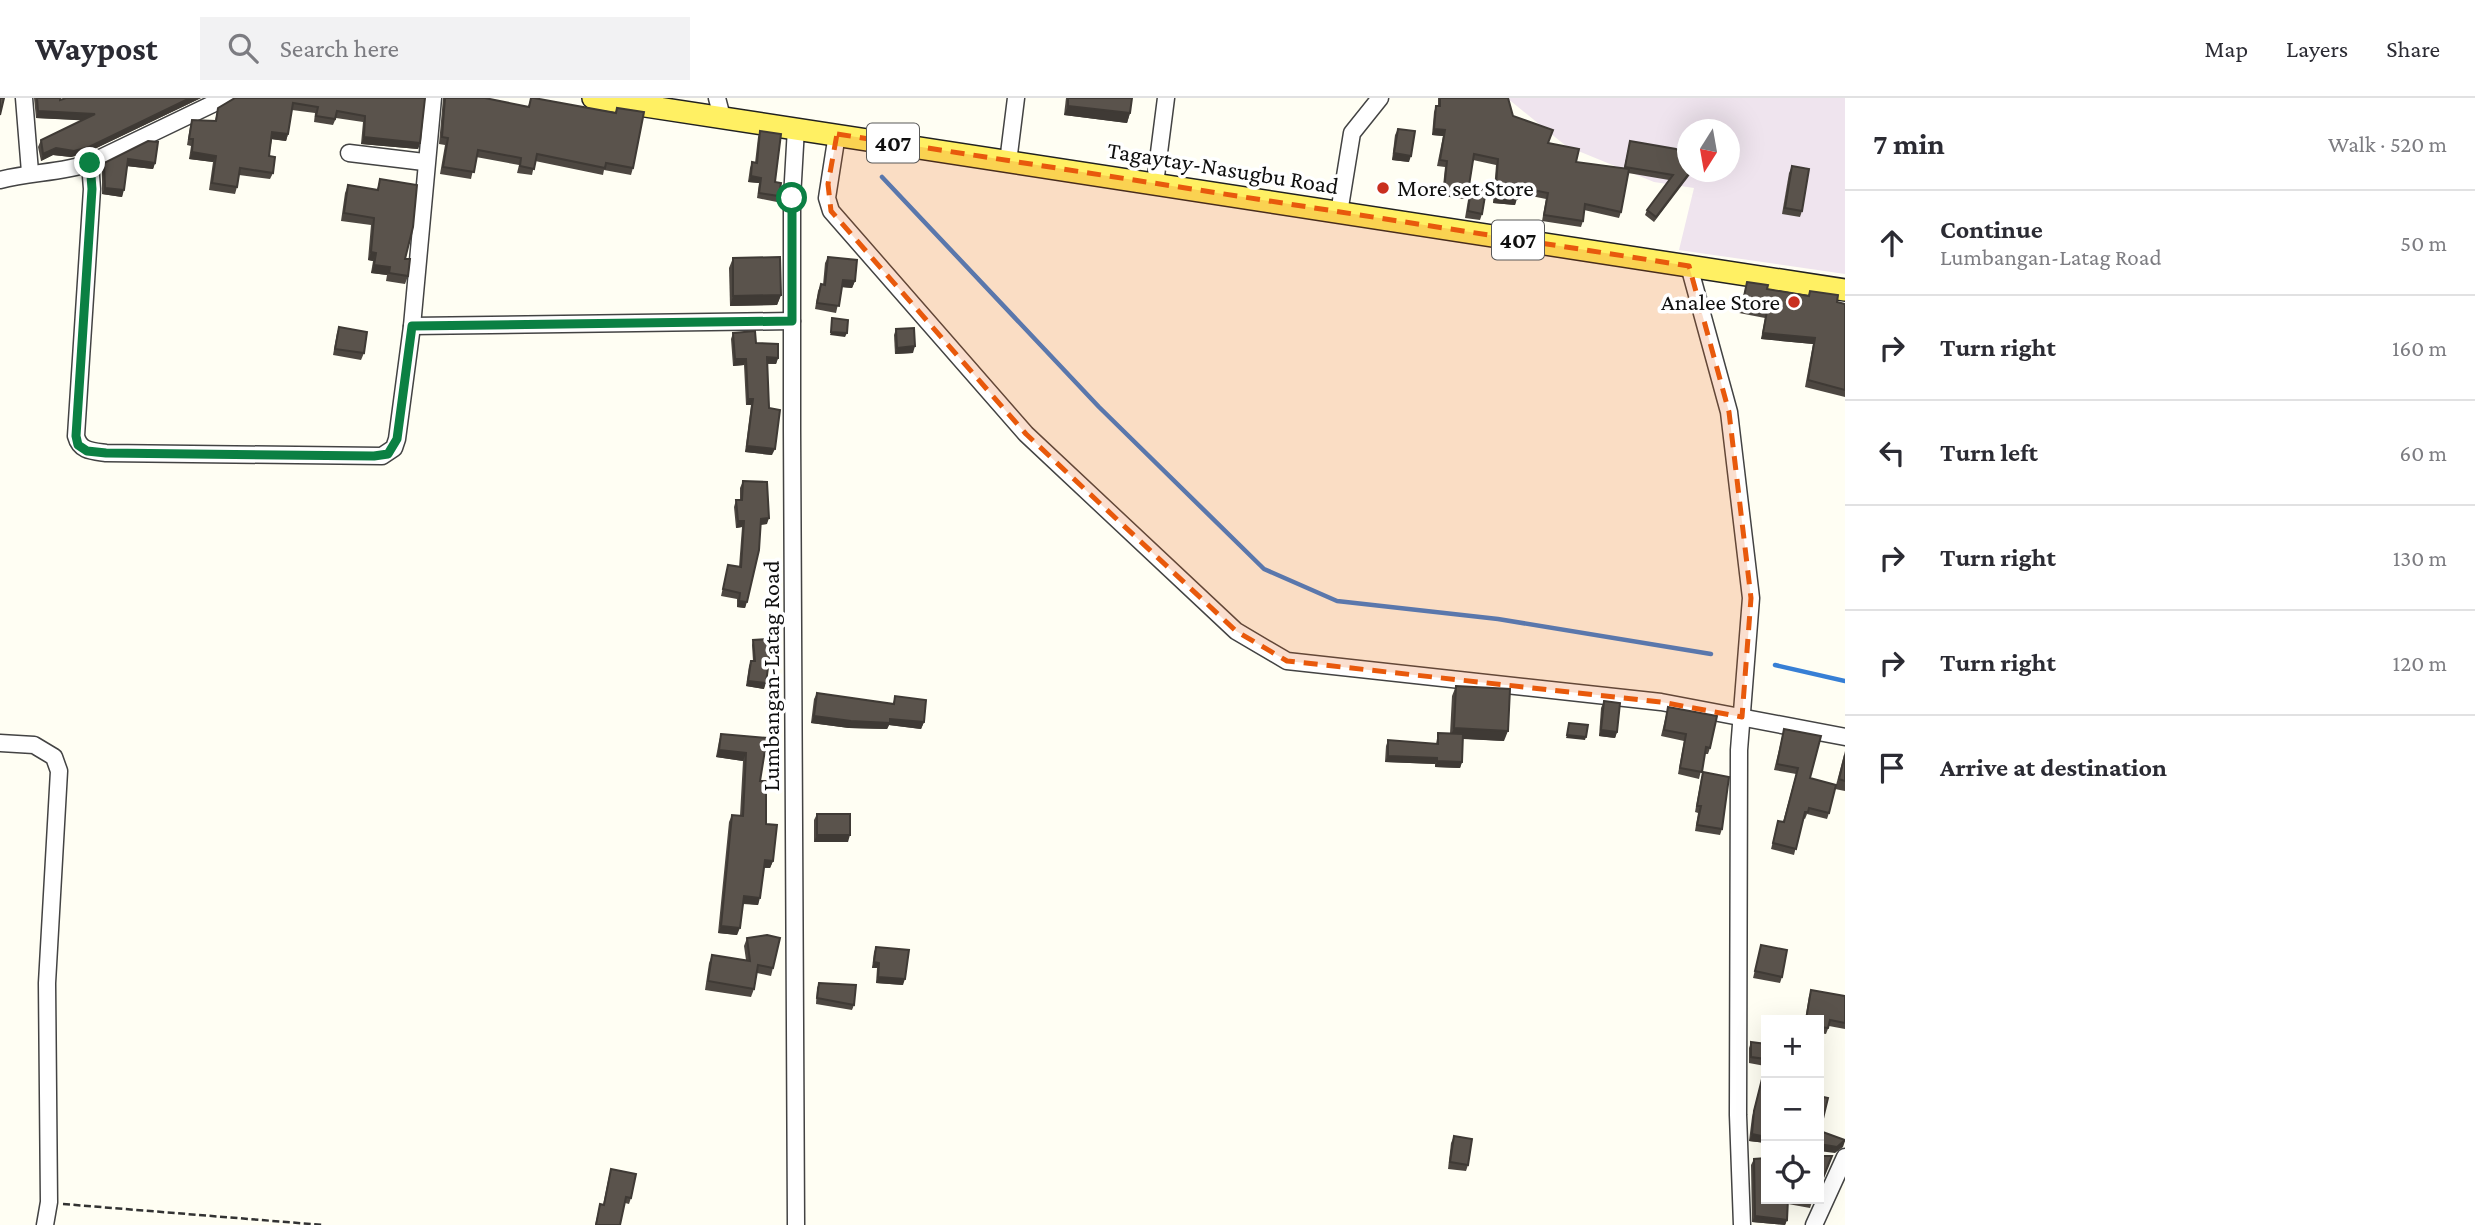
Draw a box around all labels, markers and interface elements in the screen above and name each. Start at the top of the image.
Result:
search box [200,17,690,80]
icon: search [224,29,262,67]
text: Waypost [35,30,158,67]
text: Search here [280,34,399,63]
text: Map [2204,35,2248,62]
text: Layers [2286,35,2348,62]
text: Share [2386,35,2440,62]
north arrow [1677,119,1740,182]
road number: 407 [867,124,919,162]
text: 7 min [1873,127,1945,160]
text: Walk · 520 m [2328,131,2447,157]
street label: Tagaytay-Nasugbu Road [1105,136,1341,199]
route end [74,147,105,178]
place label: More set Store [1397,174,1534,201]
marker: More set Store [1375,180,1391,196]
route start [776,182,807,213]
text: Continue [1940,215,2043,244]
road number: 407 [1492,220,1544,260]
icon: ahead [1873,224,1911,262]
text: 50 m [2400,230,2447,256]
text: Lumbangan-Latag Road [1940,244,2162,270]
place label: Analee Store [1661,288,1780,315]
marker: Analee Store [1786,294,1802,310]
icon: right [1873,329,1911,367]
text: Turn right [1940,333,2056,362]
text: 160 m [2392,335,2447,361]
icon: left [1873,434,1911,472]
text: Turn left [1940,438,2038,467]
text: 60 m [2400,440,2447,466]
icon: right [1873,539,1911,577]
text: Turn right [1940,543,2056,572]
text: 130 m [2393,545,2447,571]
street label: Lumbangan-Latag Road [757,560,784,792]
icon: right [1873,644,1911,682]
text: Turn right [1940,648,2056,677]
text: 120 m [2393,650,2447,676]
icon: arrive [1873,749,1911,787]
text: Arrive at destination [1940,753,2167,782]
map controls [1761,1015,1824,1204]
button: + [1761,1015,1824,1078]
button: − [1761,1078,1824,1141]
button: locate [1761,1141,1824,1204]

